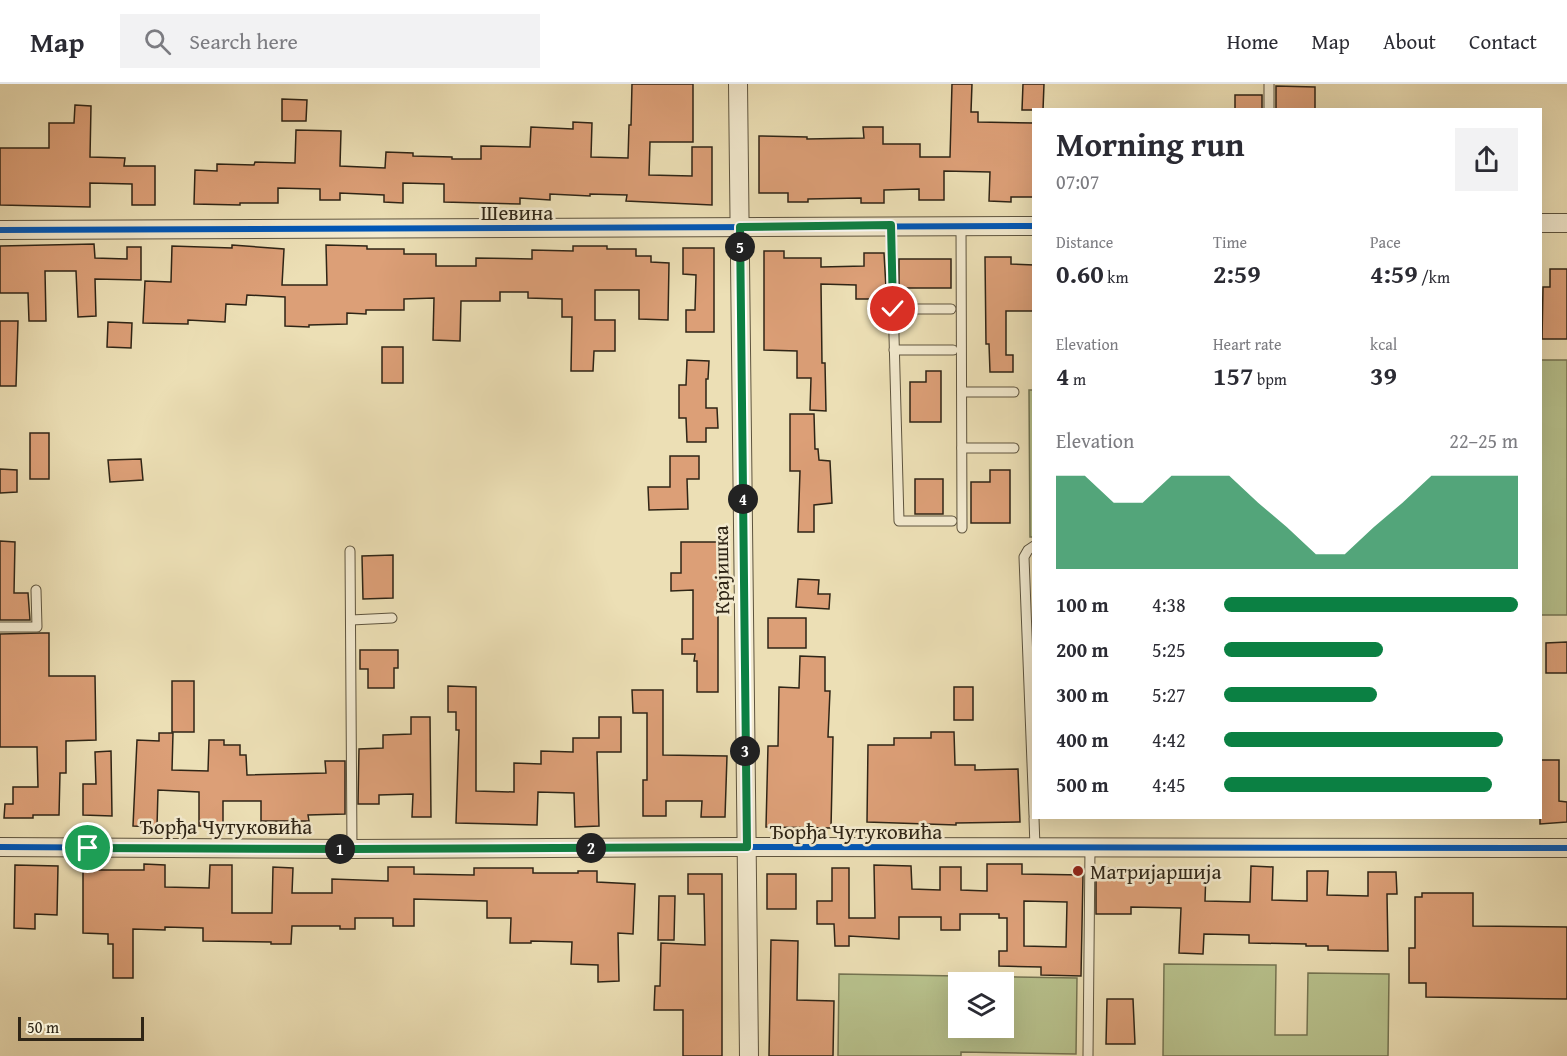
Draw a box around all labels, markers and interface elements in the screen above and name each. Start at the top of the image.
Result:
search box [120,14,540,68]
text: Map [30,21,84,62]
icon: search [141,25,174,58]
text: Search here [189,25,298,57]
text: Home [1227,26,1278,57]
text: Map [1311,26,1350,57]
text: About [1383,26,1436,57]
text: Contact [1469,26,1537,57]
text: Morning run [1056,120,1245,168]
button: share [1455,128,1518,191]
text: 07:07 [1056,167,1099,196]
street label: Шевина [481,197,553,228]
text: Distance [1056,230,1113,254]
text: Time [1213,230,1247,254]
text: Pace [1370,230,1401,254]
pin: 5 [725,232,755,262]
text: 5 [736,235,744,259]
text: 0.60 [1056,254,1104,293]
text: 2:59 [1213,254,1261,293]
text: 4:59 [1370,254,1418,293]
text: km [1104,265,1128,289]
text: /km [1418,265,1450,289]
pin [867,283,918,334]
icon: check [876,292,909,325]
text: Elevation [1056,332,1119,356]
text: Heart rate [1213,332,1282,356]
text: kcal [1370,332,1397,356]
text: 4 [1056,356,1069,395]
text: 157 [1213,356,1253,395]
text: 39 [1370,356,1397,395]
text: m [1069,367,1086,391]
text: bpm [1253,367,1287,391]
text: Elevation [1056,426,1134,455]
text: 22–25 m [1449,426,1518,455]
pin: 4 [728,484,758,514]
text: 4 [739,487,747,511]
street label: Крајишка [705,525,737,615]
text: 100 m [1056,590,1109,619]
text: 4:38 [1152,590,1186,619]
text: 200 m [1056,635,1109,664]
text: 5:25 [1152,635,1186,664]
text: 300 m [1056,680,1109,709]
text: 5:27 [1152,680,1186,709]
text: 400 m [1056,725,1109,754]
text: 4:42 [1152,725,1186,754]
pin: 3 [730,736,760,766]
text: 3 [741,739,749,763]
text: 500 m [1056,770,1109,799]
text: 4:45 [1152,770,1186,799]
street label: Ђорђа Чутуковића [140,811,312,842]
street label: Ђорђа Чутуковића [770,816,942,847]
pin [62,822,113,873]
icon: arrive [71,831,104,864]
pin: 2 [576,833,606,863]
pin: 1 [325,834,355,864]
text: 2 [587,836,595,860]
text: 1 [336,837,344,861]
place label: Матријаршија [1090,856,1221,887]
marker: Матријаршија [1071,864,1085,878]
map controls [948,972,1014,1038]
button: layers [948,972,1014,1038]
scale bar [18,1014,144,1042]
text: 50 m [27,1015,59,1039]

